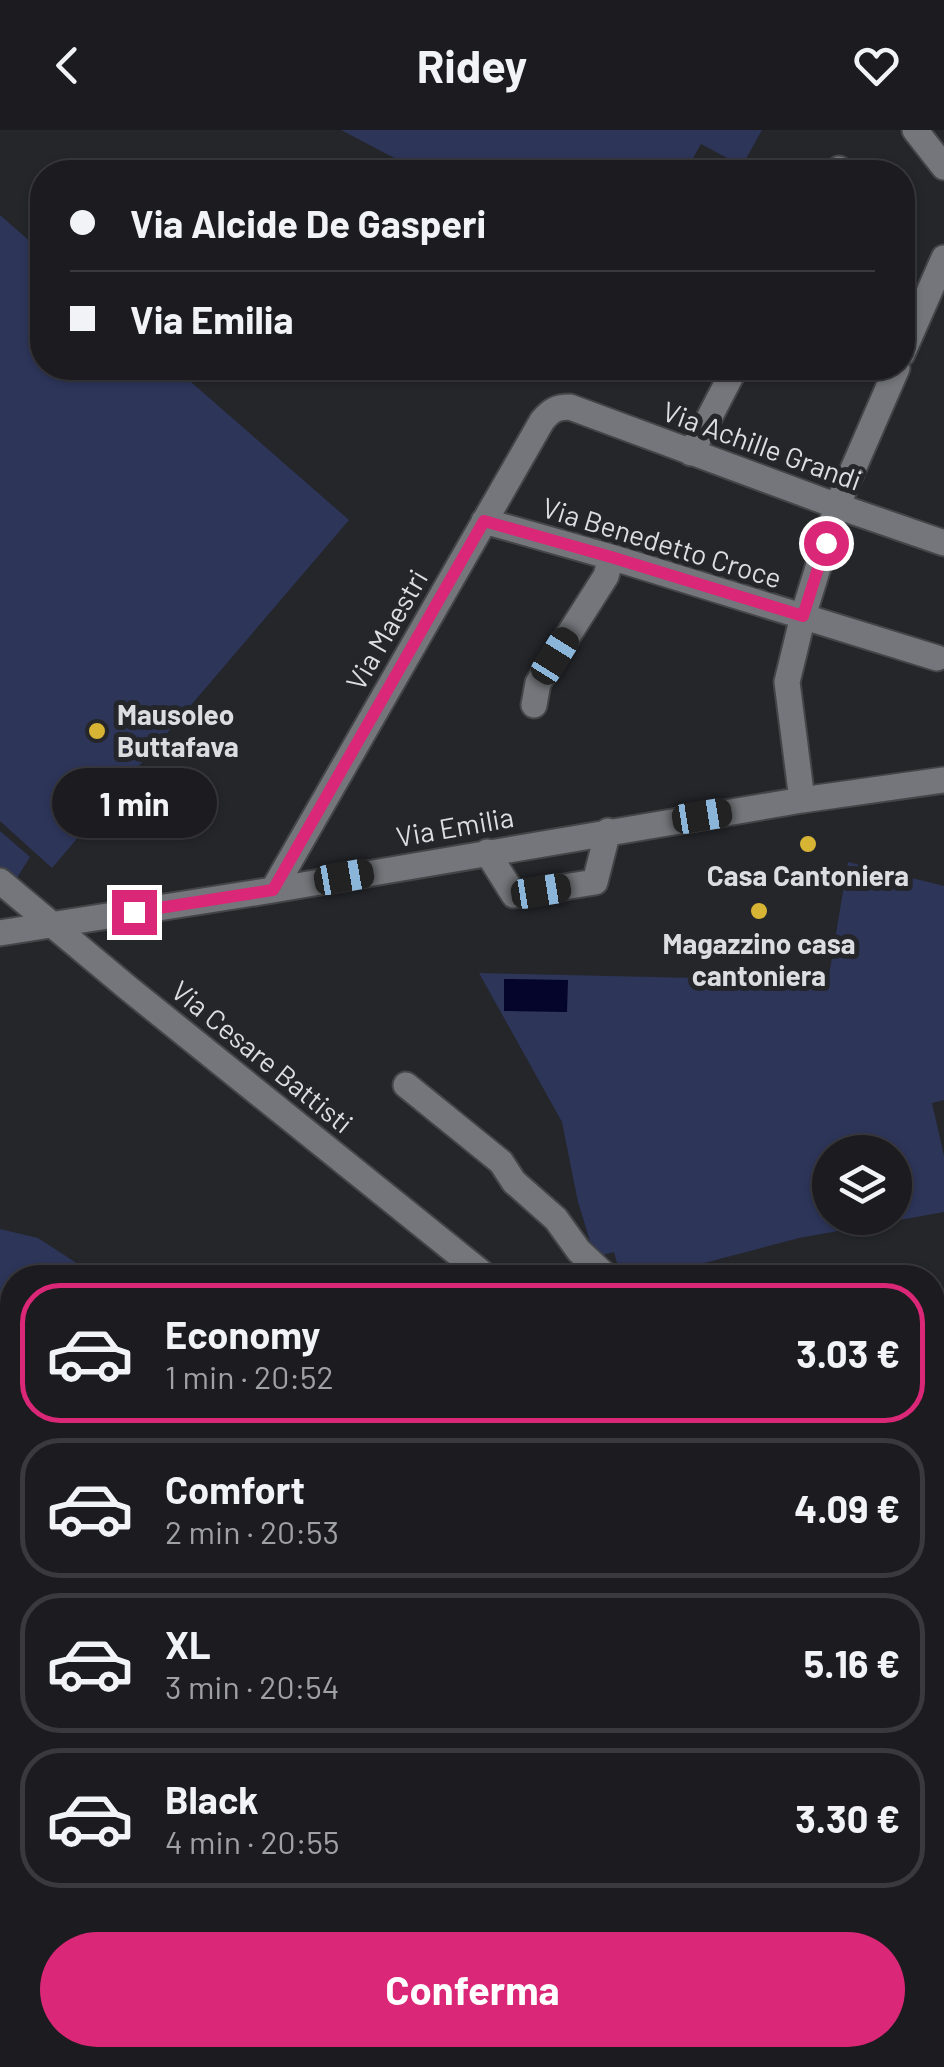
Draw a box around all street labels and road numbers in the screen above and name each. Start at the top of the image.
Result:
street label: Via Achille Grandi [658,393,867,497]
street label: Via Benedetto Croce [539,489,786,595]
street label: Via Maestri [338,563,434,696]
street label: Via Emilia [393,799,516,853]
street label: Via Cesare Battisti [165,973,360,1140]

